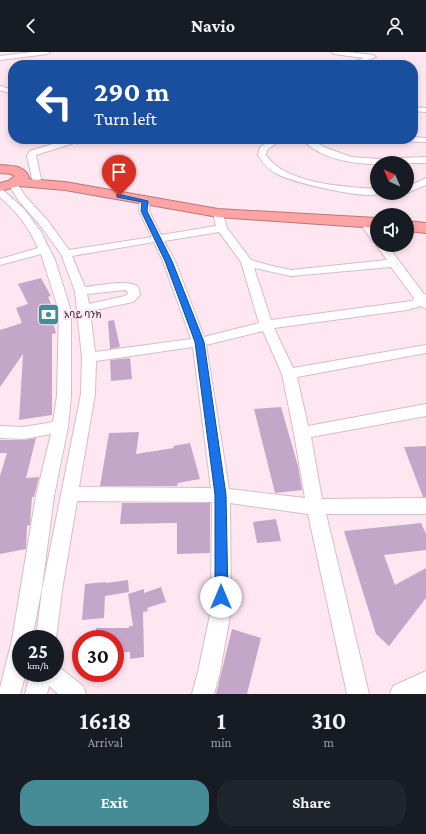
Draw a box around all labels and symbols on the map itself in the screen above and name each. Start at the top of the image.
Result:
pin [102,155,136,196]
north arrow [370,156,414,200]
bank icon: አባይ ባንክ [35,301,61,327]
place label: አባይ ባንክ [64,309,102,320]
position arrow [200,576,242,618]
speed limit sign: 30 [72,630,124,682]

